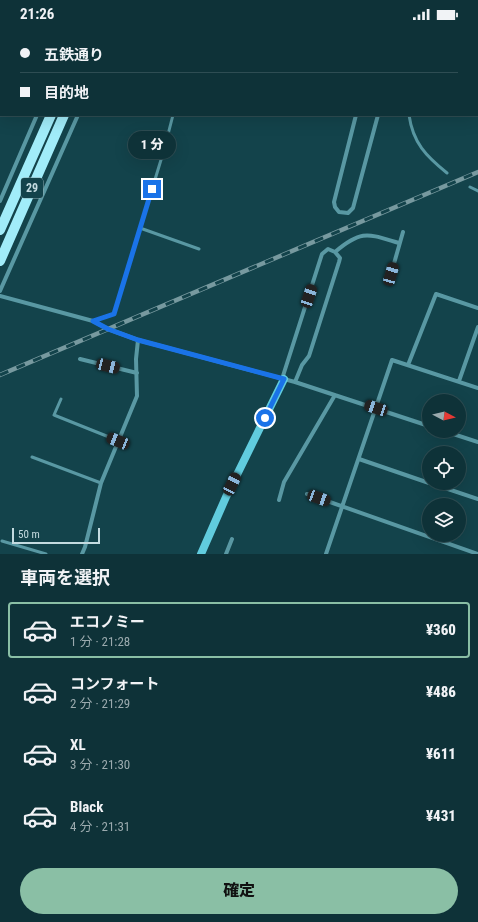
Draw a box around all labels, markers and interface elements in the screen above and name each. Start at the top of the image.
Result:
text: 21:26 [20,5,54,23]
text: 五鉄通り [44,46,104,64]
text: 目的地 [44,84,89,102]
callout: 1 分 [128,131,176,159]
text: 1 分 [141,137,163,152]
road number: 29 [21,178,43,198]
route end [143,180,161,198]
car [382,261,400,287]
car [300,283,318,309]
car [95,357,121,375]
north arrow [422,394,466,438]
map controls [422,394,466,542]
car [363,399,389,417]
route start [256,409,274,427]
car [105,431,131,451]
button: locate [422,446,466,490]
car [221,471,243,497]
car [306,488,332,508]
button: layers [422,498,466,542]
scale bar [12,526,100,545]
text: 50 m [18,528,40,541]
text: 車両を選択 [20,567,110,588]
icon: car [22,612,58,648]
text: エコノミー [70,613,145,631]
text: ¥360 [426,621,456,639]
text: 1 分 · 21:28 [70,634,130,649]
icon: car [22,674,58,710]
text: コンフォート [70,675,160,693]
text: ¥486 [426,683,456,701]
text: 2 分 · 21:29 [70,696,130,711]
icon: car [22,736,58,772]
text: XL [70,736,86,754]
text: ¥611 [426,745,456,763]
text: 3 分 · 21:30 [70,757,130,772]
icon: car [22,798,58,834]
text: Black [70,798,103,816]
text: ¥431 [426,807,456,825]
text: 4 分 · 21:31 [70,819,130,834]
button: 確定 [20,868,458,914]

